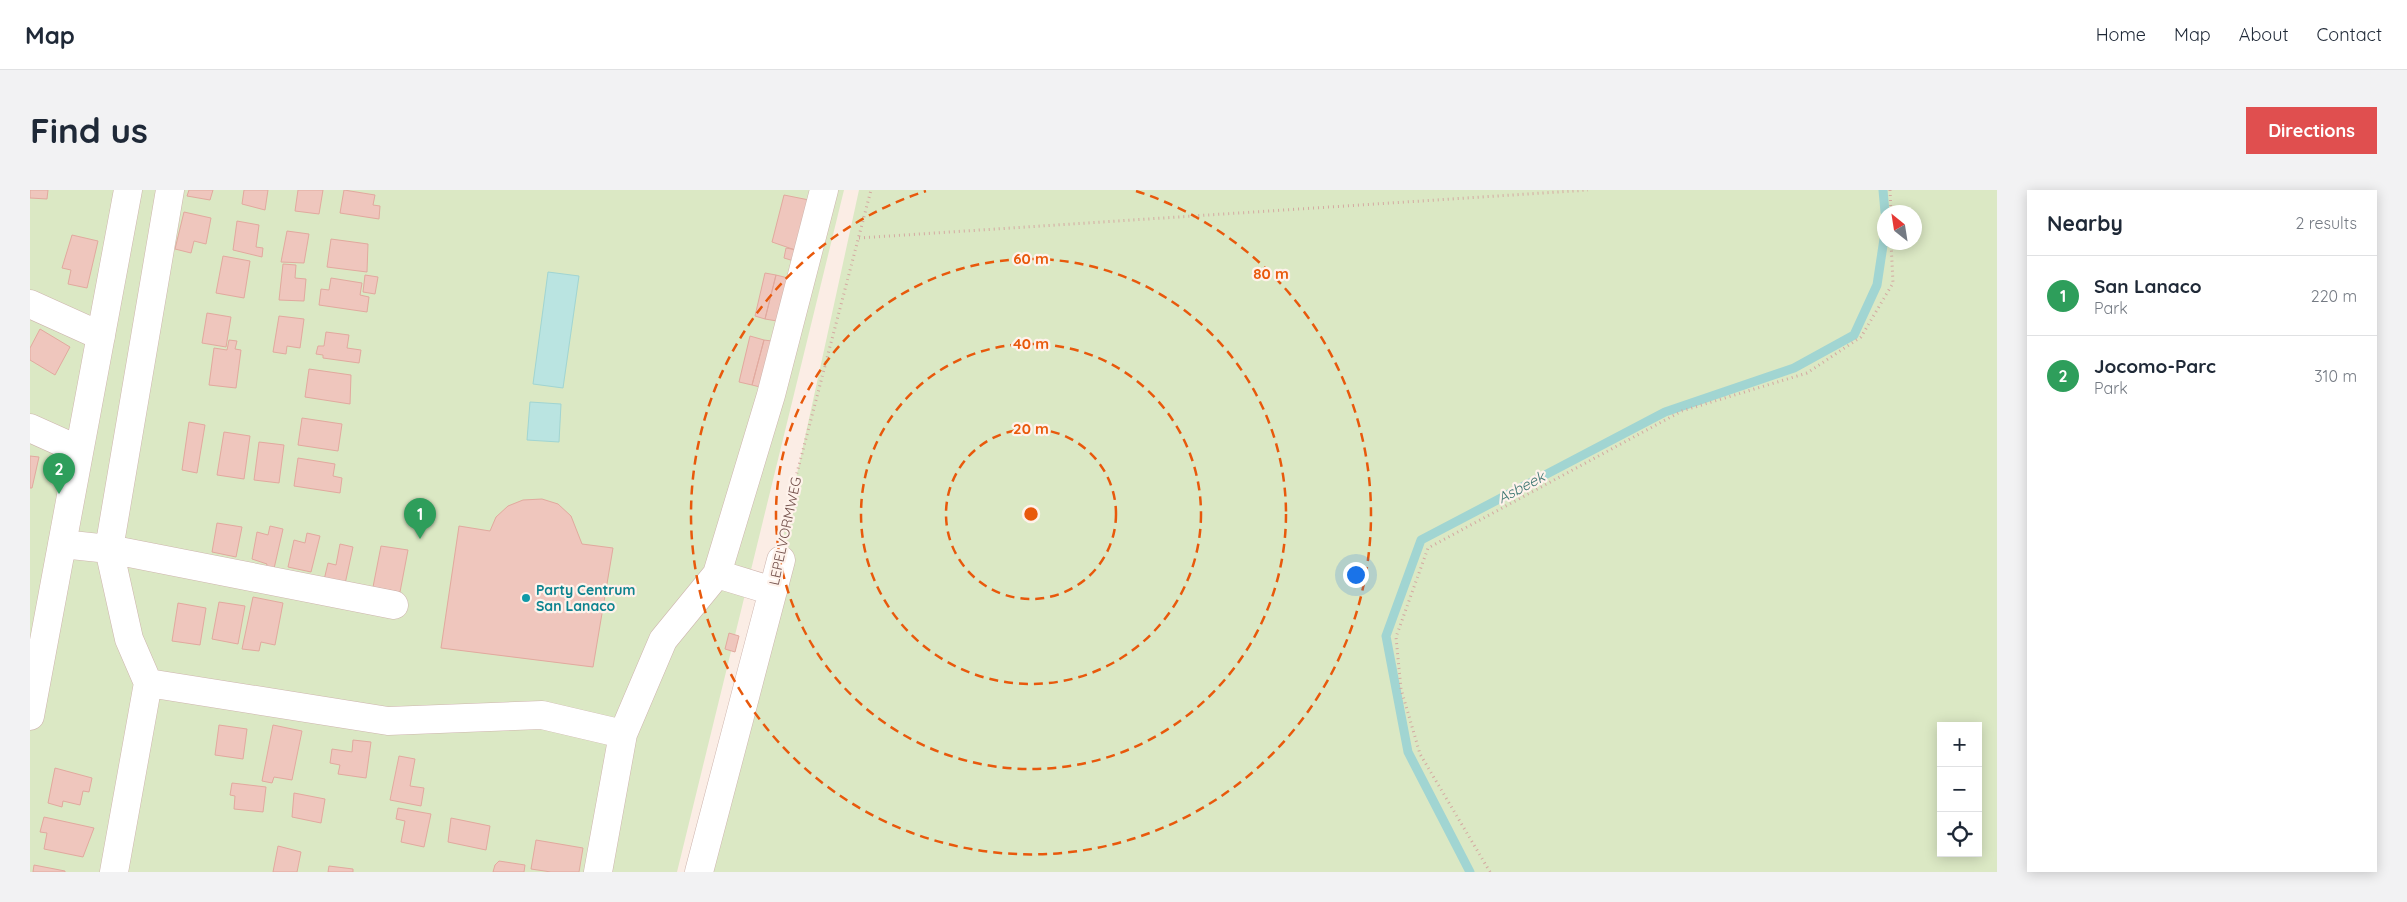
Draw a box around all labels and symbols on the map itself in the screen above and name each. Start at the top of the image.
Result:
north arrow [1877,205,1922,250]
text: 60 m [1013,249,1049,268]
text: 80 m [1253,264,1289,283]
text: 40 m [1013,334,1049,353]
text: 20 m [1013,419,1049,438]
pin: 2 [43,453,75,494]
water label: Asbeek [1494,466,1550,507]
street label: LEPELVORMWEG [765,475,805,587]
pin: 1 [404,498,436,539]
centre of rings [1022,505,1040,523]
your location [1343,562,1369,588]
place label: Party Centrum San Lanaco [536,581,635,615]
marker: Party Centrum San Lanaco [520,592,532,604]

